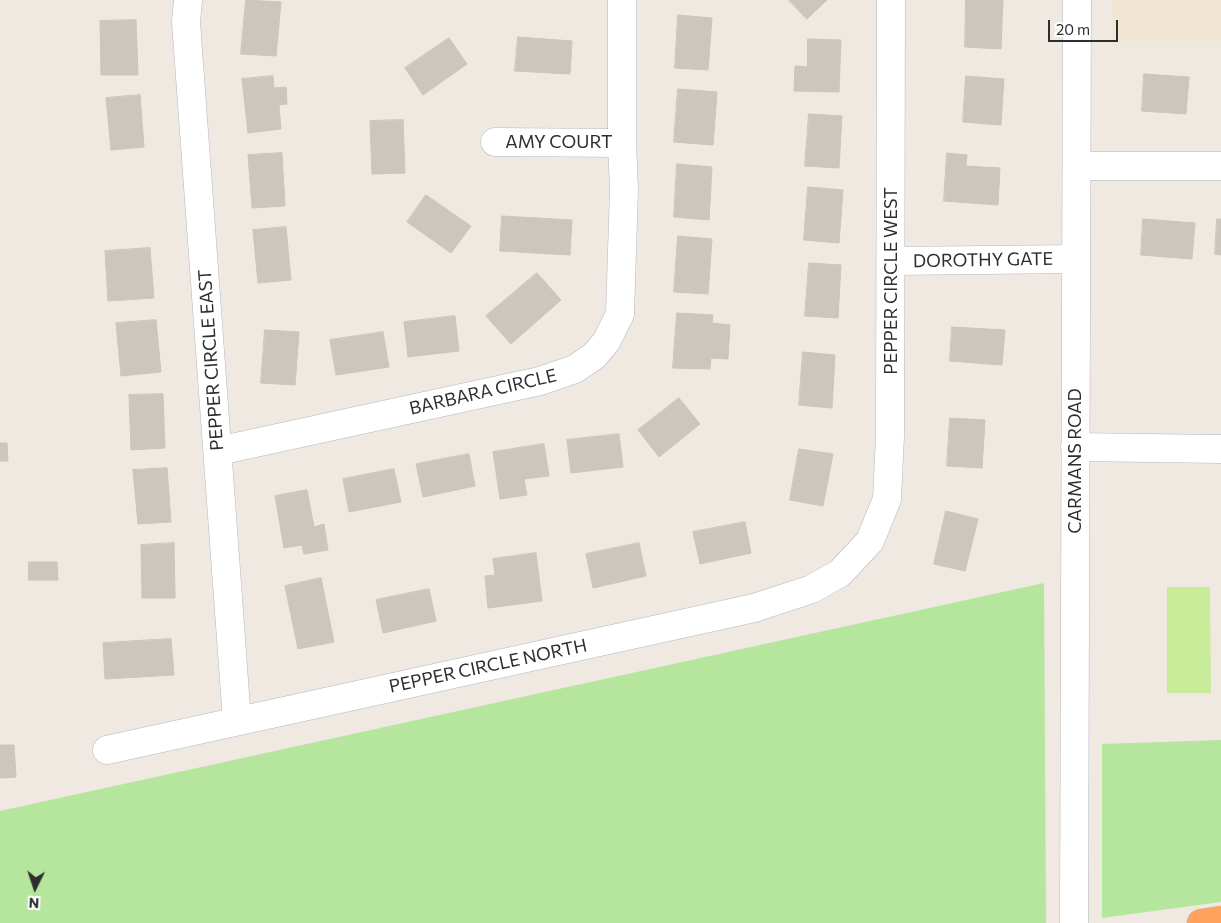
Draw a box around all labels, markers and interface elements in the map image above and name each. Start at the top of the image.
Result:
scale bar [1051,10,1121,42]
text: 20 m [1056,20,1090,38]
street label: AMY COURT [505,131,613,153]
street label: PEPPER CIRCLE WEST [880,187,902,375]
street label: DOROTHY GATE [913,248,1053,272]
street label: PEPPER CIRCLE EAST [194,269,228,451]
street label: BARBARA CIRCLE [407,365,559,419]
street label: CARMANS ROAD [1064,388,1086,534]
street label: PEPPER CIRCLE NORTH [387,634,589,698]
north arrow [10,863,60,913]
text: N [28,895,40,912]

